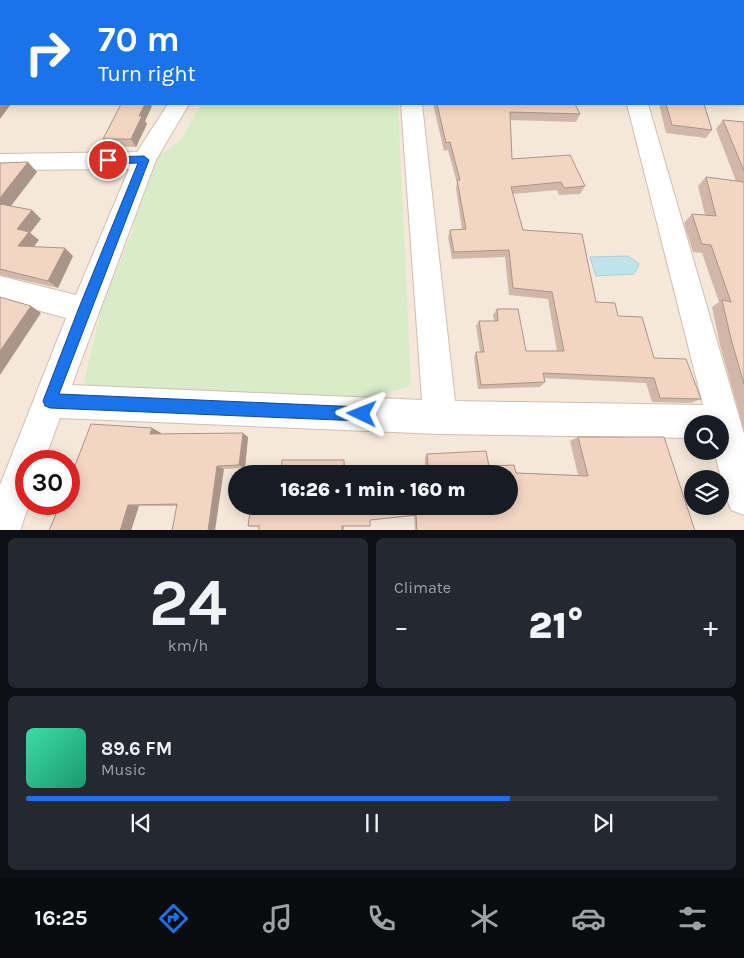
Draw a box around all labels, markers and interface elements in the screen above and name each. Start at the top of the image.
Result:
text: 70 m [98,19,180,60]
icon: right [15,20,80,85]
text: Turn right [98,61,196,87]
pin [87,139,129,181]
icon: arrive [94,146,122,174]
position arrow [335,387,387,439]
map controls [684,415,729,515]
button: search [684,415,729,460]
speed limit sign: 30 [15,450,80,515]
button: layers [684,470,729,515]
text: 16:26 · 1 min · 160 m [280,479,466,501]
text: 24 [149,565,227,641]
text: Climate [394,578,451,597]
text: 21° [528,603,584,648]
text: − [394,610,409,643]
text: + [703,610,718,643]
text: km/h [168,636,208,655]
text: 89.6 FM [101,738,172,760]
text: Music [101,760,146,779]
icon: previous [127,809,155,837]
icon: pause [358,809,386,837]
icon: next [589,809,617,837]
icon: directions [156,901,191,936]
icon: music [260,901,295,936]
icon: phone [364,901,399,936]
icon: climate [467,901,502,936]
icon: car [571,901,606,936]
icon: filters [675,901,710,936]
text: 16:25 [34,905,88,931]

